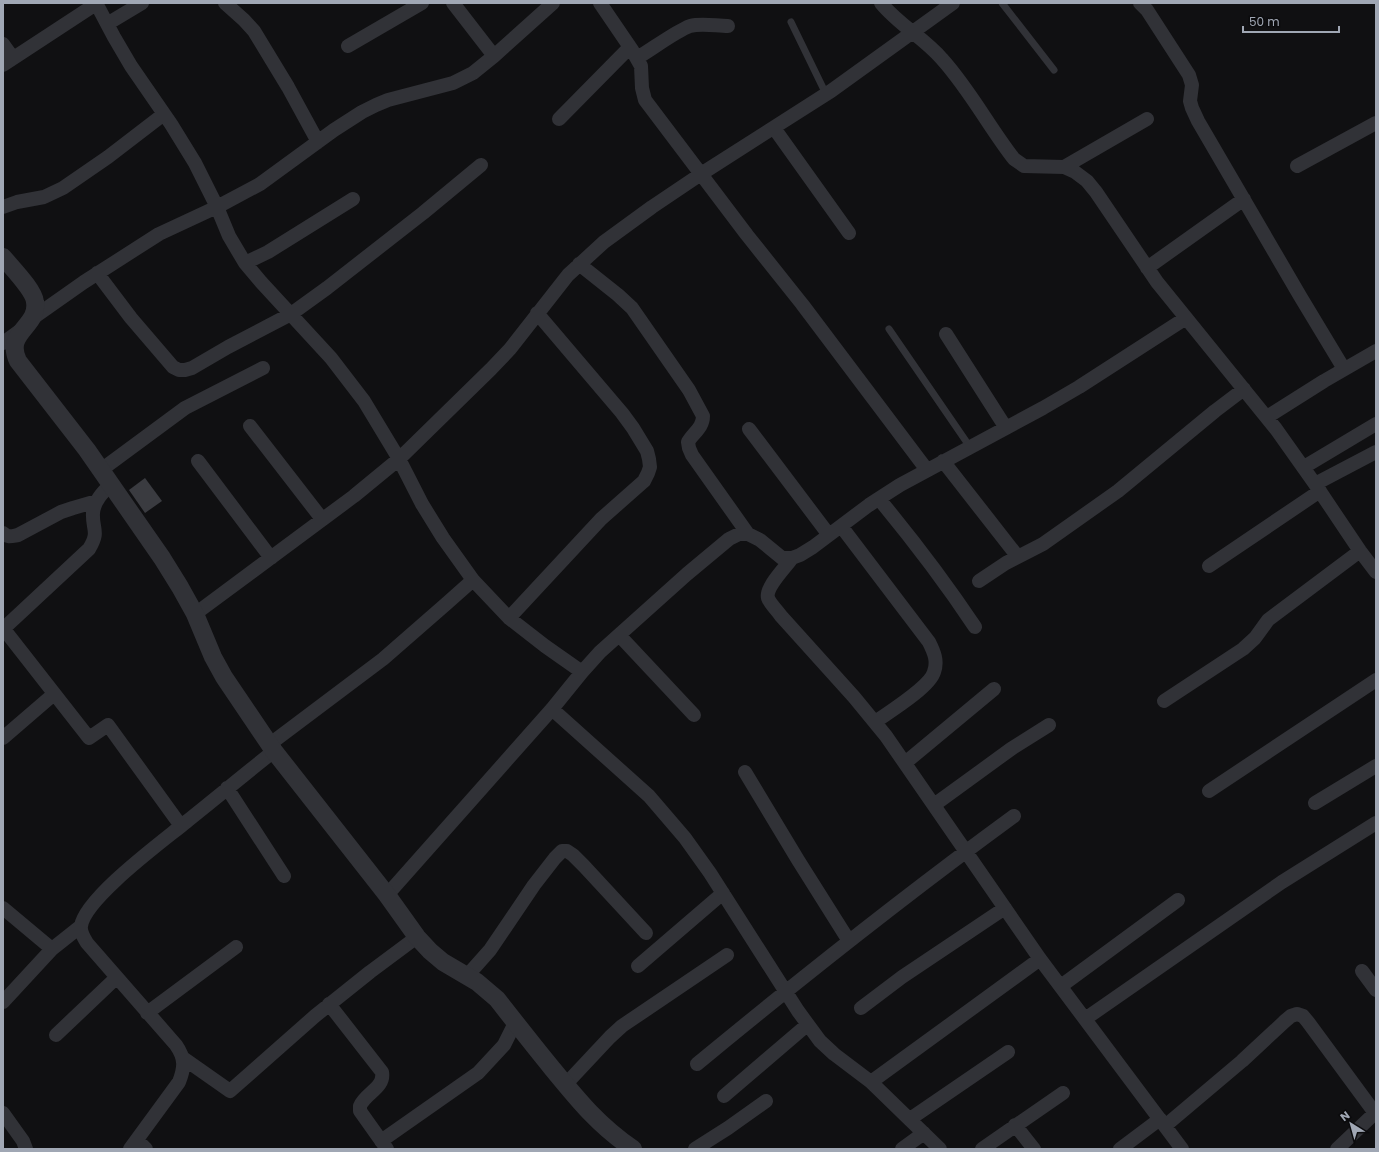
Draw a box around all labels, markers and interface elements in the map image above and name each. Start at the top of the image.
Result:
scale bar [1243,8,1339,34]
text: 50 m [1249,13,1280,30]
north arrow [1331,1104,1371,1144]
text: N [1337,1107,1353,1125]

